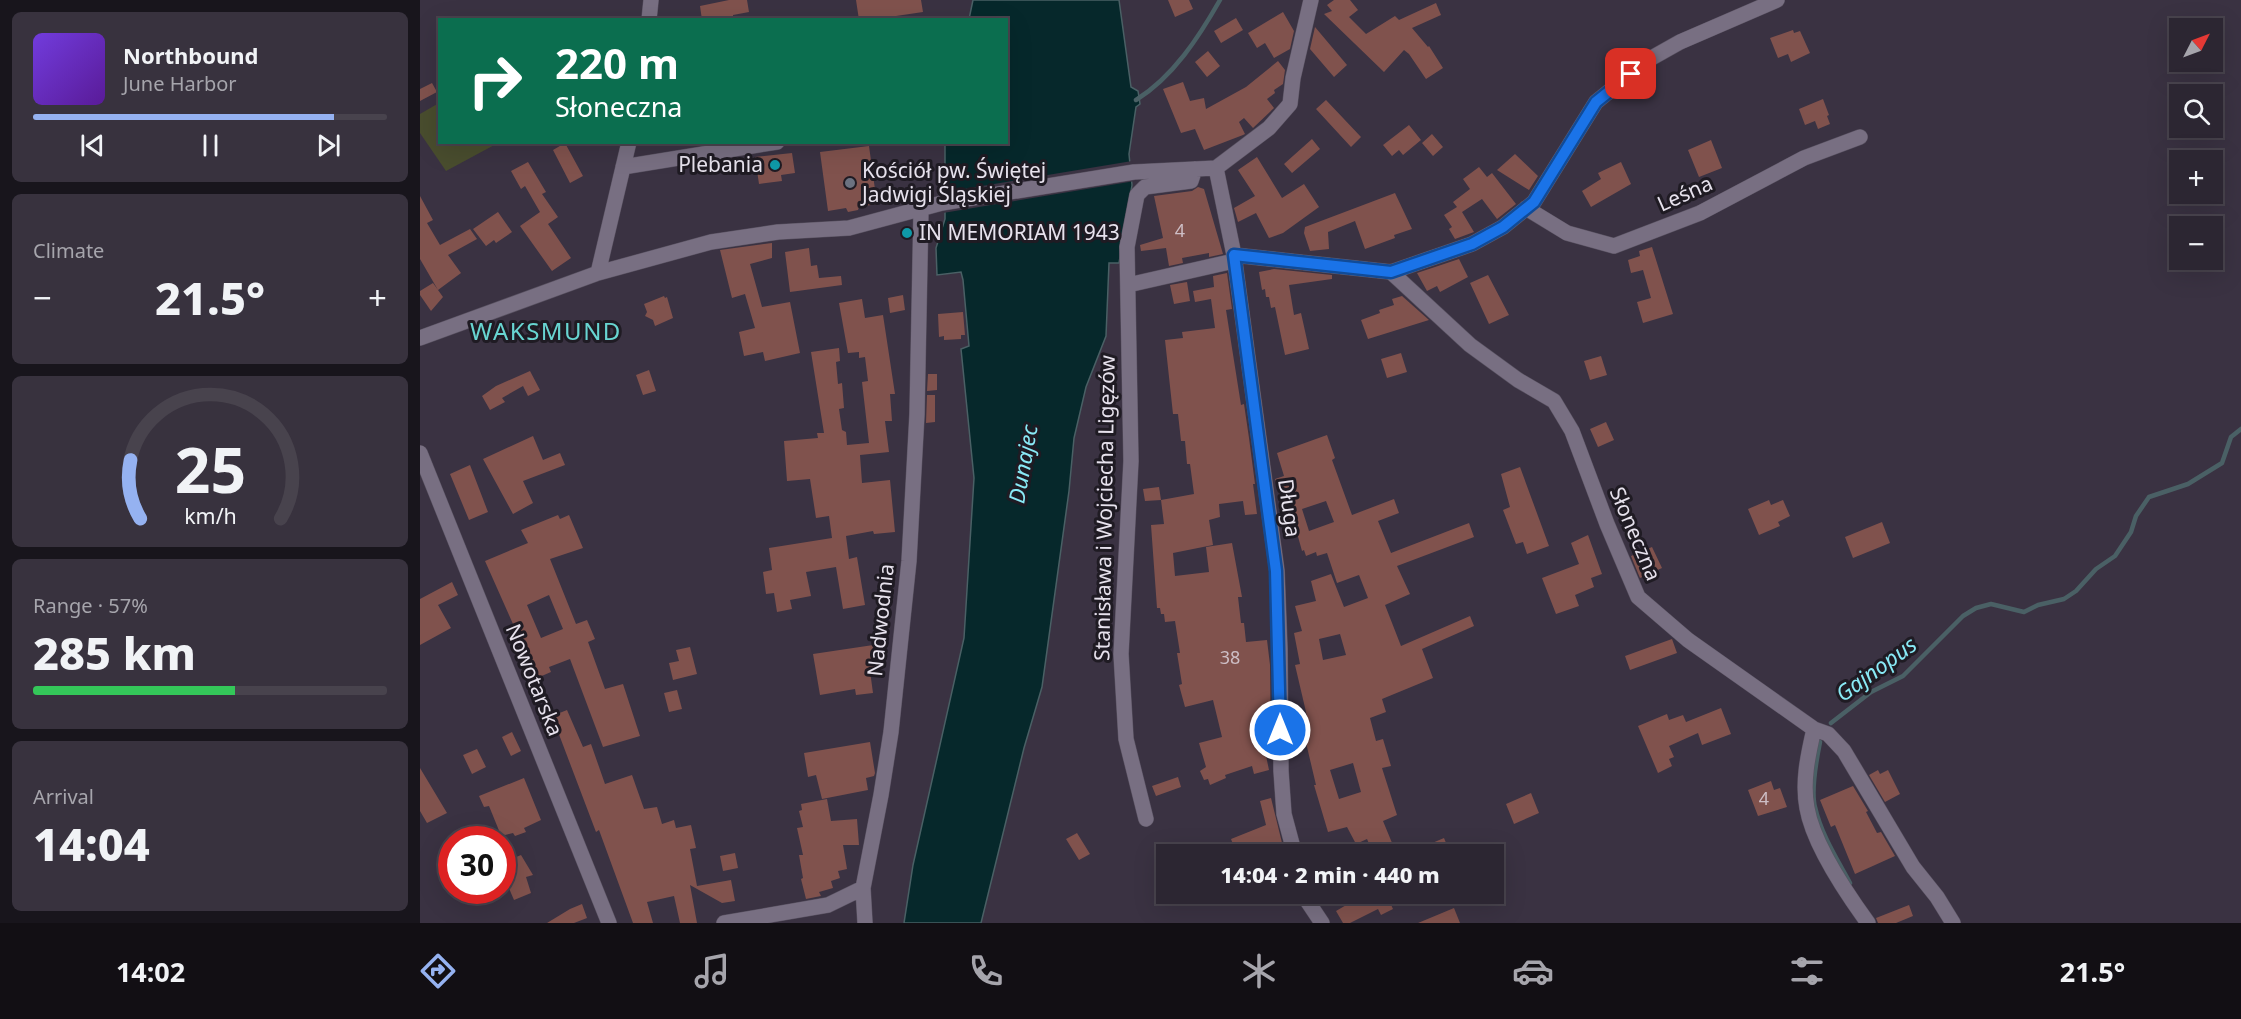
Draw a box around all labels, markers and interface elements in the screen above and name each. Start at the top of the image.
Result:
north arrow [2169,18,2223,72]
map controls [2169,18,2223,270]
text: 220 m [555,34,679,91]
text: Northbound [123,40,258,70]
icon: right [456,42,534,120]
pin [1605,48,1656,99]
icon: arrive [1614,57,1647,90]
text: June Harbor [123,70,237,97]
button: search [2169,84,2223,138]
text: Słoneczna [555,88,683,125]
icon: previous [76,129,109,162]
icon: pause [194,129,227,162]
icon: next [312,129,345,162]
place label: Plebania [678,150,763,178]
button: + [2169,150,2223,204]
place label: Kościół pw. Świętej Jadwigi Śląskiej [860,156,1046,208]
marker: Plebania [768,158,782,172]
street label: Leśna [1653,169,1717,218]
marker: Kościół pw. Świętej Jadwigi Śląskiej [843,176,857,190]
button: − [2169,216,2223,270]
place label: IN MEMORIAM 1943 [919,218,1120,246]
house number: 4 [1175,218,1185,242]
marker: IN MEMORIAM 1943 [900,226,914,240]
text: Climate [33,237,104,264]
text: 21.5° [155,267,265,328]
text: − [33,275,52,320]
text: + [368,275,387,320]
district label: WAKSMUND [470,314,622,347]
street label: Stanisława i Wojciecha Ligęzów [1087,354,1121,661]
water label: Dunajec [1000,421,1044,505]
text: 25 [174,426,246,511]
street label: Długa [1272,477,1308,539]
street label: Słoneczna [1604,482,1668,585]
text: km/h [184,501,236,530]
street label: Nadwodnia [860,562,900,678]
text: Range · 57% [33,592,148,619]
street label: Nowotarska [500,619,570,740]
text: 285 km [33,622,196,683]
water label: Gajnopus [1829,628,1922,708]
house number: 38 [1220,645,1240,669]
position arrow [1248,698,1312,762]
text: Arrival [33,783,94,810]
house number: 4 [1759,786,1769,810]
text: 14:04 [33,813,150,874]
speed limit sign: 30 [438,826,516,904]
text: 14:04 · 2 min · 440 m [1220,859,1440,889]
icon: directions [417,950,459,992]
icon: music [691,950,733,992]
icon: phone [965,950,1007,992]
icon: climate [1238,950,1280,992]
icon: car [1512,950,1554,992]
icon: filters [1786,950,1828,992]
text: 14:02 [116,953,185,990]
text: 21.5° [2060,953,2125,990]

